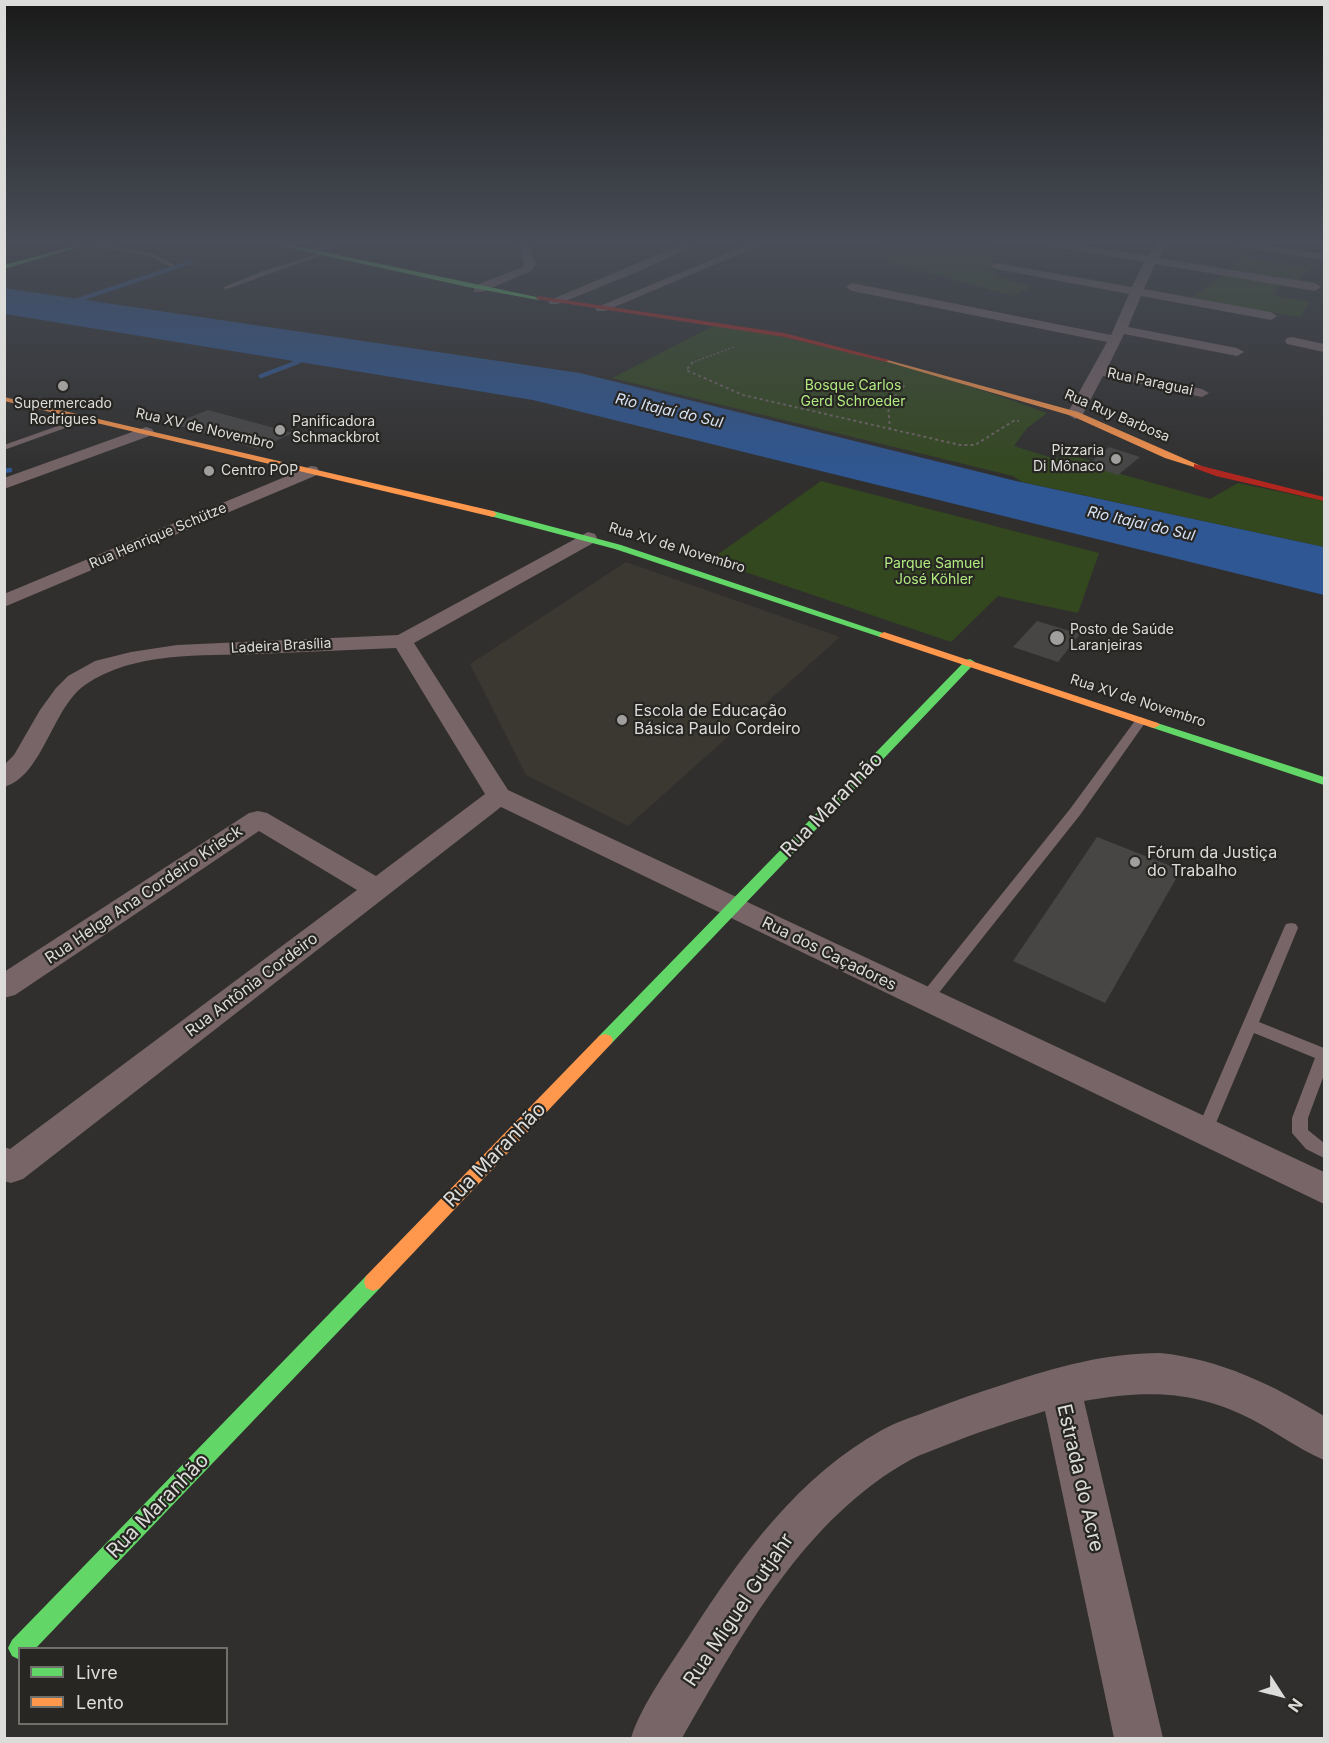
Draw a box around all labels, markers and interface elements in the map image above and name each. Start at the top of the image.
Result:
street label: Rua Paraguai [1106,365,1194,399]
park label: Bosque Carlos Gerd Schroeder [800,378,906,410]
marker: Supermercado Rodrigues [56,379,70,393]
street label: Rua Ruy Barbosa [1062,386,1172,446]
water label: Rio Itajaí do Sul [613,390,725,432]
place label: Supermercado Rodrigues [14,396,112,428]
street label: Rua XV de Novembro [134,405,276,453]
place label: Panificadora Schmackbrot [292,414,380,446]
marker: Panificadora Schmackbrot [273,423,287,437]
place label: Pizzaria Di Mônaco [1033,443,1104,476]
marker: Pizzaria Di Mônaco [1109,452,1123,466]
place label: Centro POP [221,463,298,479]
marker: Centro POP [202,464,216,478]
street label: Rua Henrique Schütze [87,499,229,573]
water label: Rio Itajaí do Sul [1085,503,1197,545]
street label: Rua XV de Novembro [607,519,747,577]
park label: Parque Samuel José Köhler [884,556,984,588]
place label: Posto de Saúde Laranjeiras [1070,622,1174,654]
marker: Posto de Saúde Laranjeiras [1048,629,1066,647]
street label: Ladeira Brasília [230,635,332,657]
street label: Rua XV de Novembro [1068,671,1208,731]
place label: Escola de Educação Básica Paulo Cordeiro [634,701,801,739]
marker: Escola de Educação Básica Paulo Cordeiro [615,713,629,727]
street label: Rua Maranhão [776,748,888,862]
street label: Rua Helga Ana Cordeiro Krieck [42,822,246,968]
place label: Fórum da Justiça do Trabalho [1147,843,1277,881]
marker: Fórum da Justiça do Trabalho [1128,855,1142,869]
street label: Rua dos Caçadores [759,913,899,995]
street label: Rua Antônia Cordeiro [182,929,322,1041]
street label: Rua Maranhão [439,1098,551,1212]
street label: Estrada do Acre [1051,1402,1109,1554]
street label: Rua Maranhão [102,1449,214,1563]
street label: Rua Miguel Gutjahr [679,1529,799,1691]
legend [18,1647,228,1725]
text: Livre [76,1662,118,1683]
north arrow [1251,1665,1311,1725]
text: Lento [76,1692,124,1713]
text: N [1284,1695,1307,1716]

